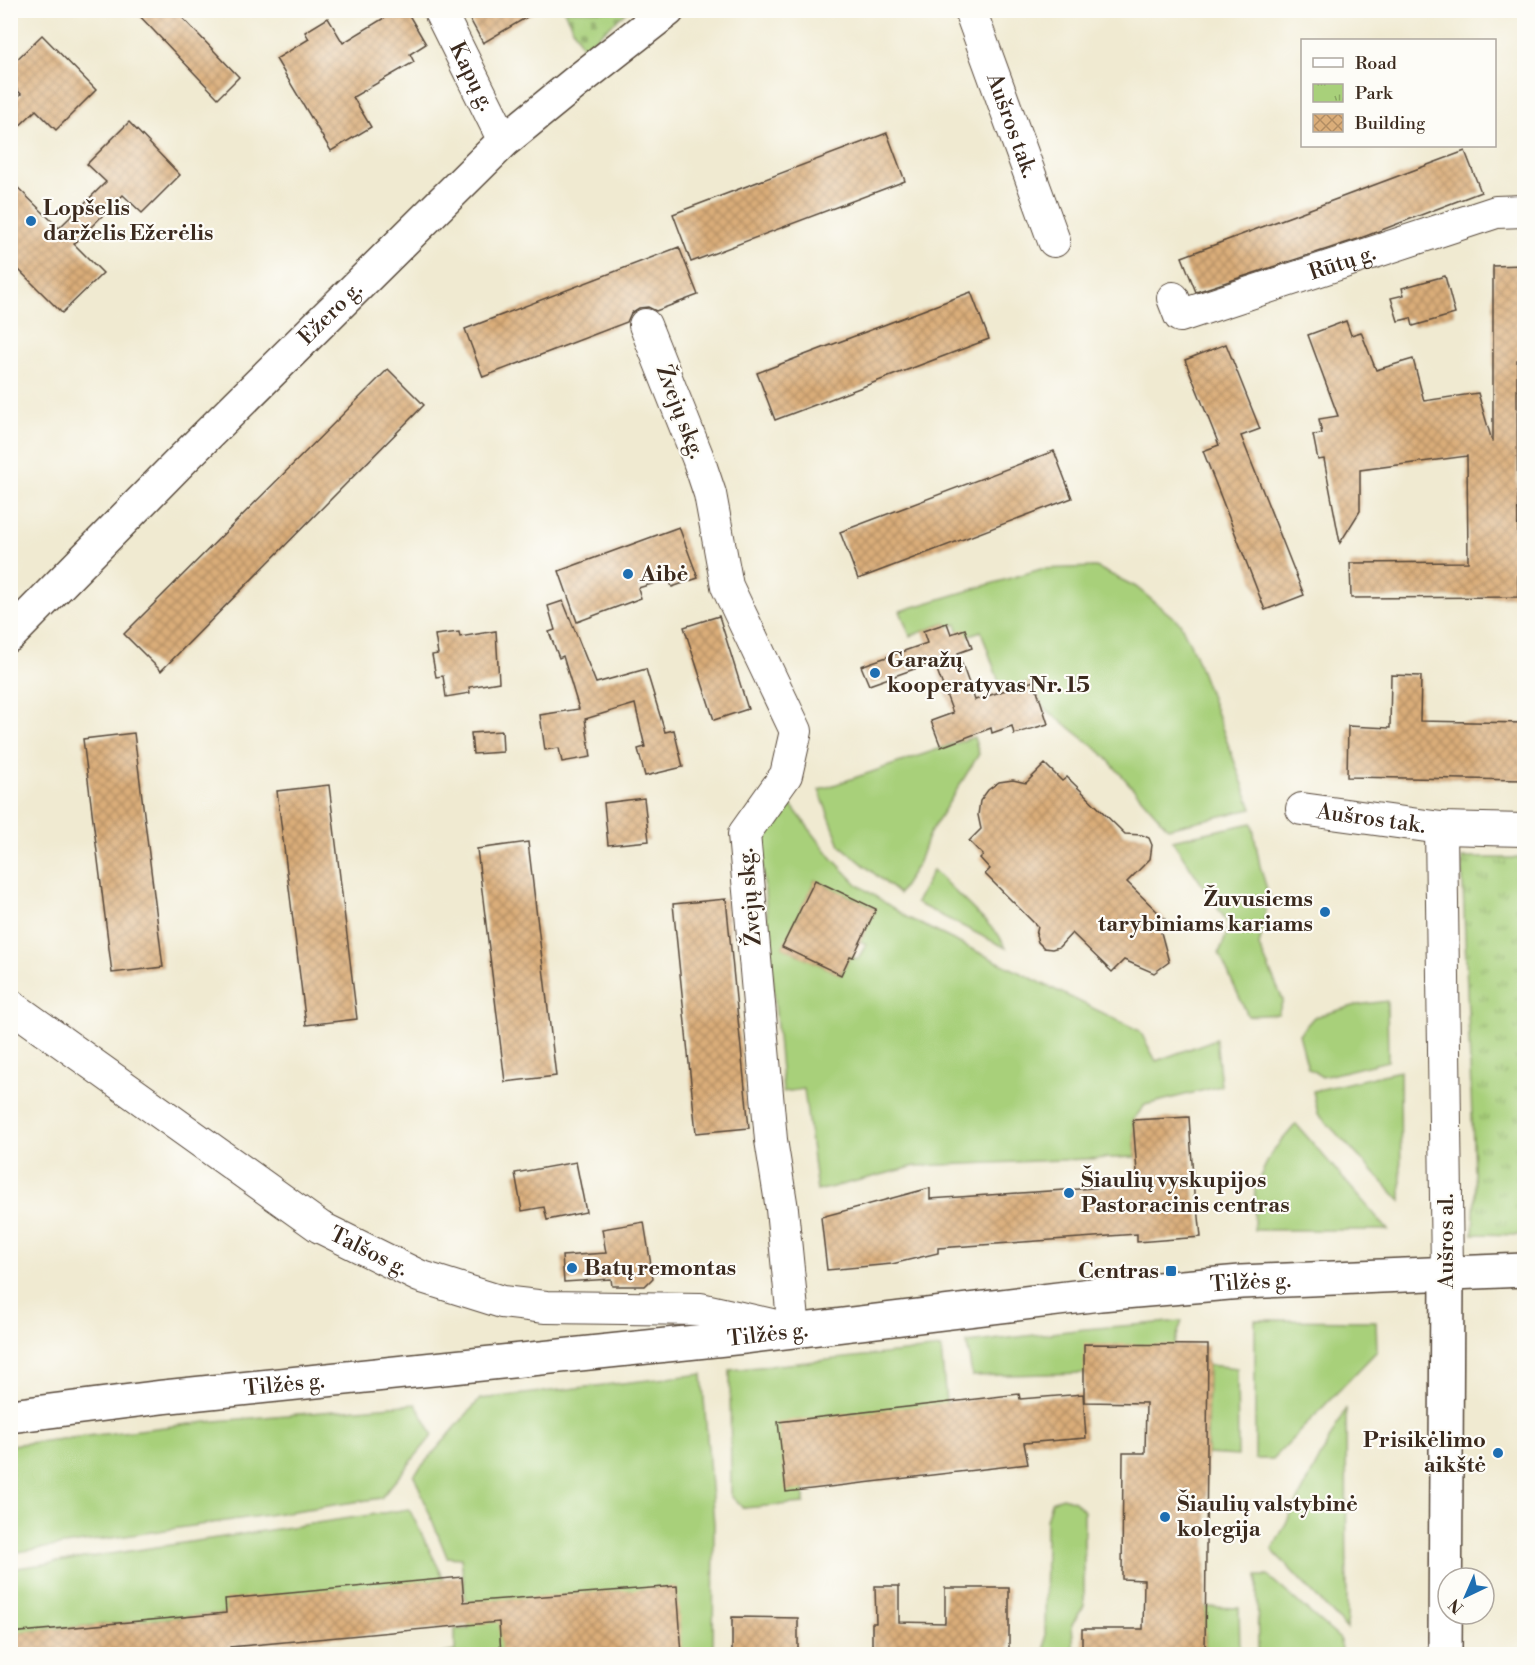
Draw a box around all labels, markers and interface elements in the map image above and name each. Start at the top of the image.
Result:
street label: Kapų g. [443,37,500,115]
legend [1301,39,1496,147]
text: Road [1355,52,1398,75]
street label: Aušros tak. [980,69,1043,182]
text: Park [1355,82,1394,105]
text: Building [1354,112,1426,135]
place label: Lopšelis darželis Ežerėlis [43,195,213,247]
marker: Lopšelis darželis Ežerėlis [24,214,38,228]
street label: Rūtų g. [1305,239,1379,286]
street label: Ežero g. [293,276,368,351]
street label: Žvejų skg. [650,361,711,463]
place label: Aibė [639,561,689,588]
marker: Aibė [621,567,635,581]
place label: Garažų kooperatyvas Nr. 15 [887,647,1090,699]
marker: Garažų kooperatyvas Nr. 15 [868,666,882,680]
street label: Aušros tak. [1314,798,1428,839]
street label: Žvejų skg. [731,847,768,947]
place label: Žuvusiems tarybiniams kariams [1098,885,1313,938]
marker: Žuvusiems tarybiniams kariams [1318,905,1332,919]
place label: Šiaulių vyskupijos Pastoracinis centras [1081,1165,1290,1219]
marker: Šiaulių vyskupijos Pastoracinis centras [1062,1186,1076,1200]
street label: Aušros al. [1433,1193,1460,1290]
street label: Talšos g. [325,1220,413,1282]
place label: Batų remontas [584,1255,736,1282]
place label: Centras [1078,1258,1159,1285]
marker: Batų remontas [565,1261,579,1275]
marker: Centras [1164,1264,1178,1278]
street label: Tilžės g. [1209,1266,1292,1298]
street label: Tilžės g. [726,1316,809,1352]
street label: Tilžės g. [242,1367,326,1402]
place label: Prisikėlimo aikštė [1363,1427,1486,1479]
marker: Prisikėlimo aikštė [1491,1446,1505,1460]
place label: Šiaulių valstybinė kolegija [1177,1489,1358,1543]
marker: Šiaulių valstybinė kolegija [1158,1510,1172,1524]
north arrow [1436,1566,1496,1626]
text: N [1445,1594,1468,1618]

